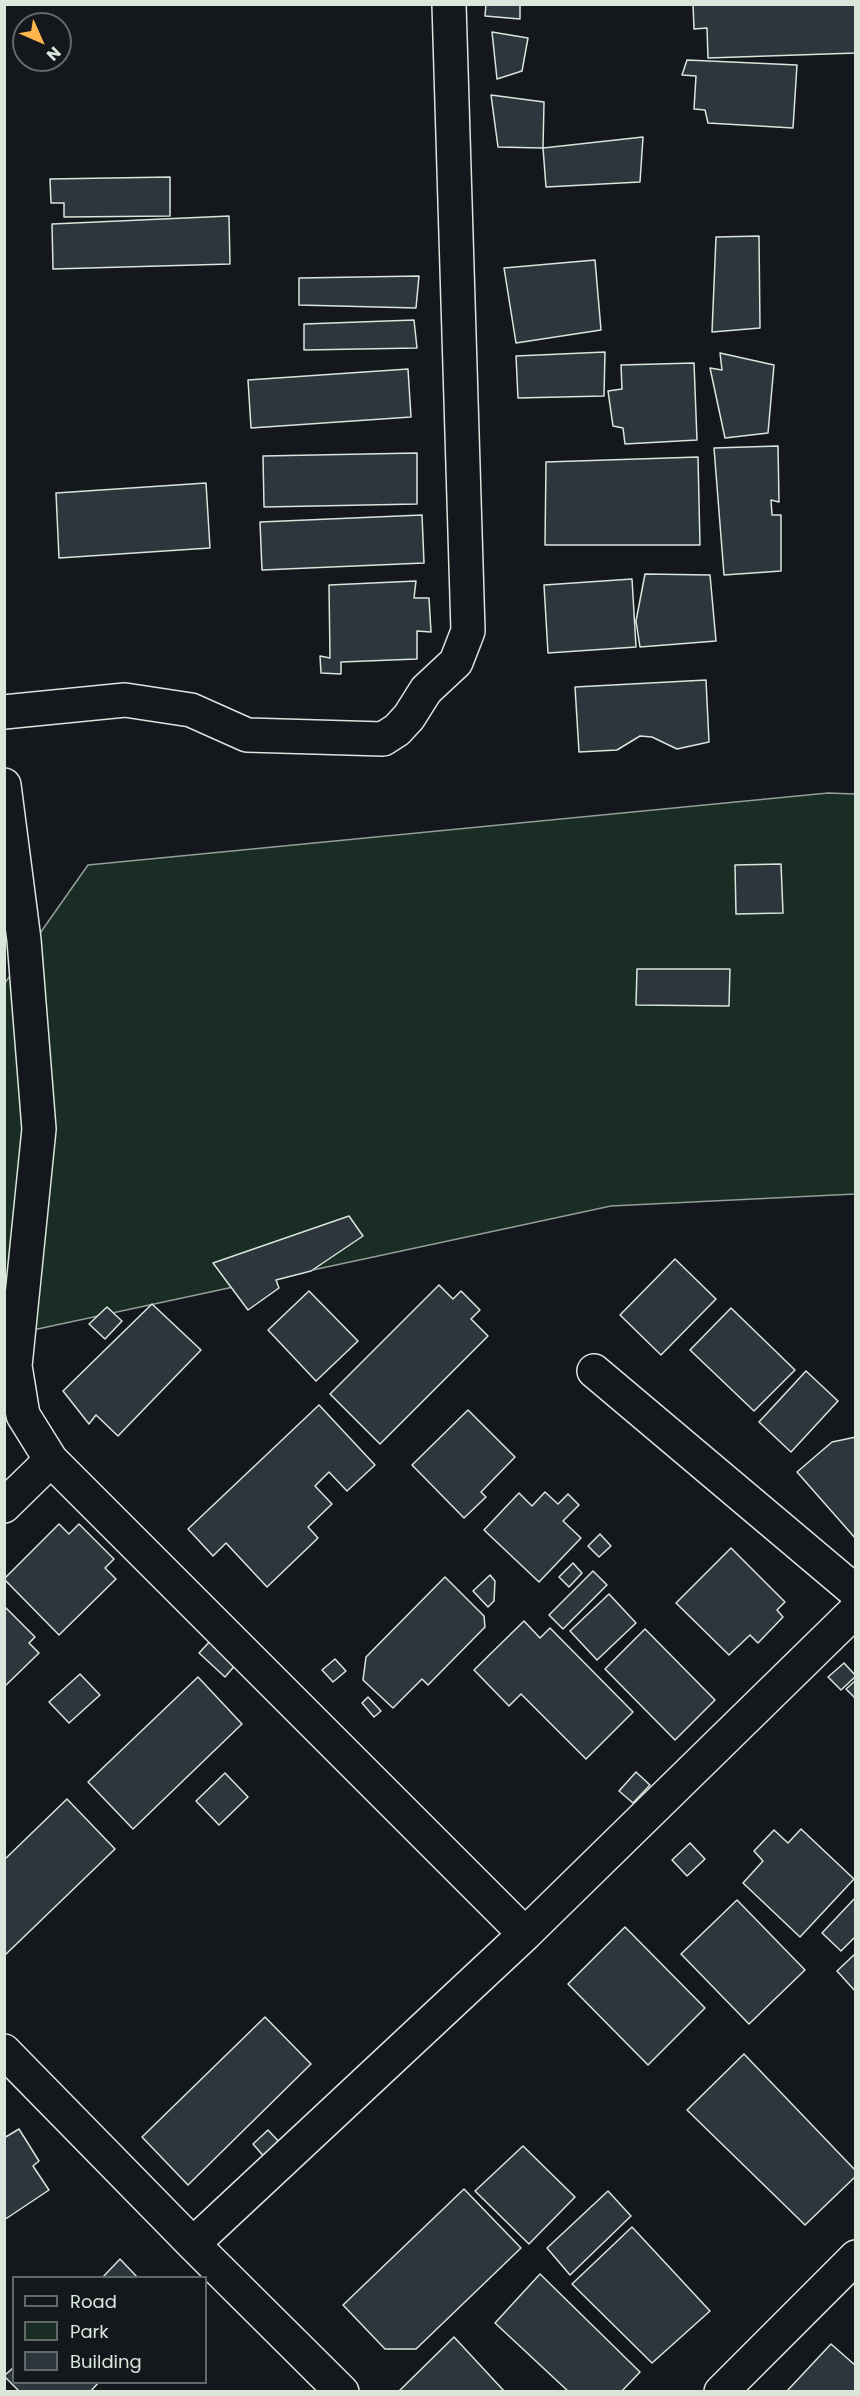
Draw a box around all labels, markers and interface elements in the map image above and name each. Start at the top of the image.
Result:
north arrow [12,12,72,72]
text: N [41,41,66,66]
legend [12,2276,207,2384]
text: Road [70,2289,117,2314]
text: Park [70,2319,109,2344]
text: Building [70,2349,142,2374]

